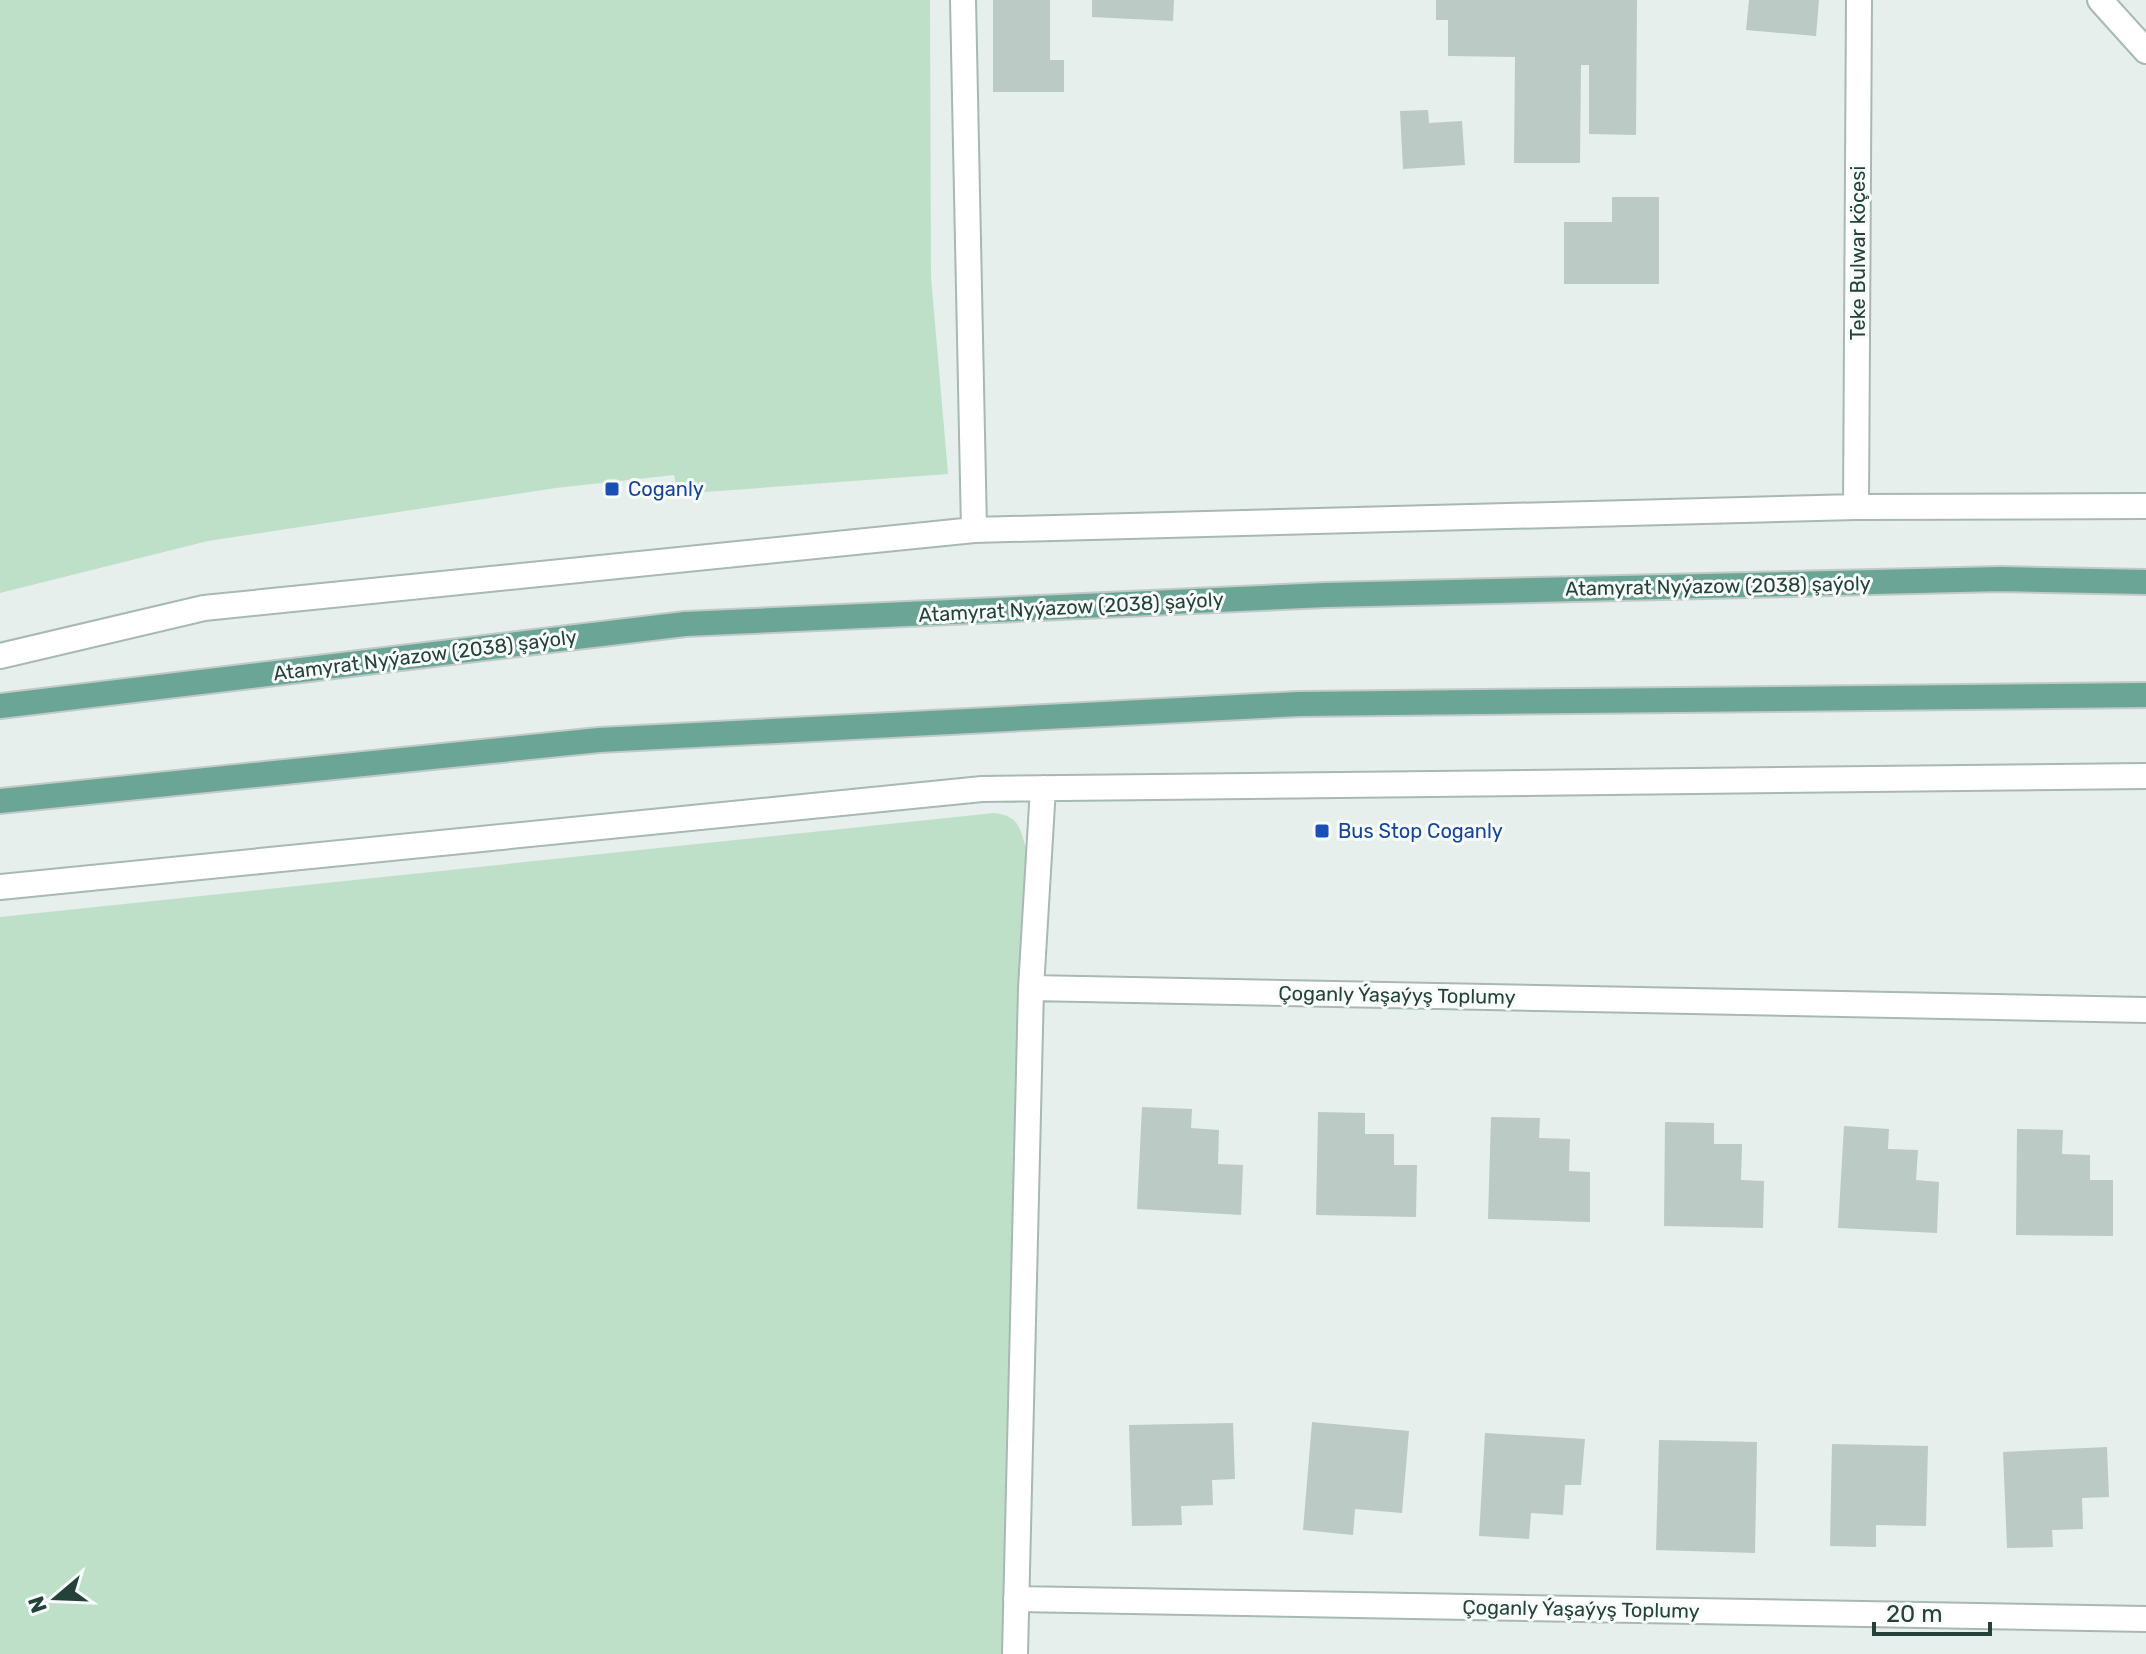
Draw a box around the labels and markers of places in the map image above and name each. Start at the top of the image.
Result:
place label: Coganly [628,477,704,501]
marker: Coganly [603,480,621,498]
place label: Bus Stop Coganly [1338,819,1503,843]
marker: Bus Stop Coganly [1313,822,1331,840]

